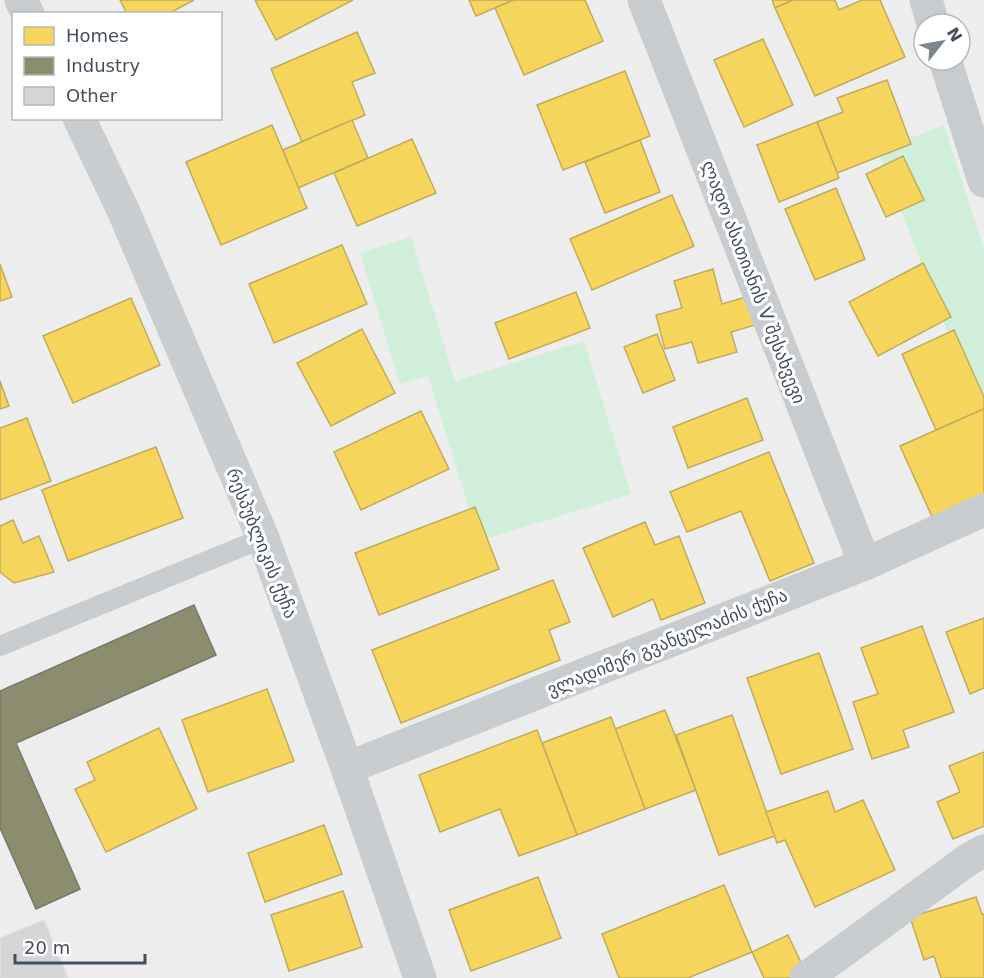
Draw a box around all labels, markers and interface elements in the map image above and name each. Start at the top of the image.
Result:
legend [12,12,222,120]
north arrow [912,12,972,72]
text: N [943,24,966,45]
text: Homes [66,25,129,46]
text: Industry [66,55,140,76]
text: Other [66,85,118,106]
street label: ლადო ასათიანის V შესახვევი [698,157,810,407]
street label: რესპუბლიკის ქუჩა [222,465,302,621]
street label: ვლადიმერ გვანცელაძის ქუჩა [544,584,790,700]
scale bar [15,927,146,965]
text: 20 m [24,937,70,958]

